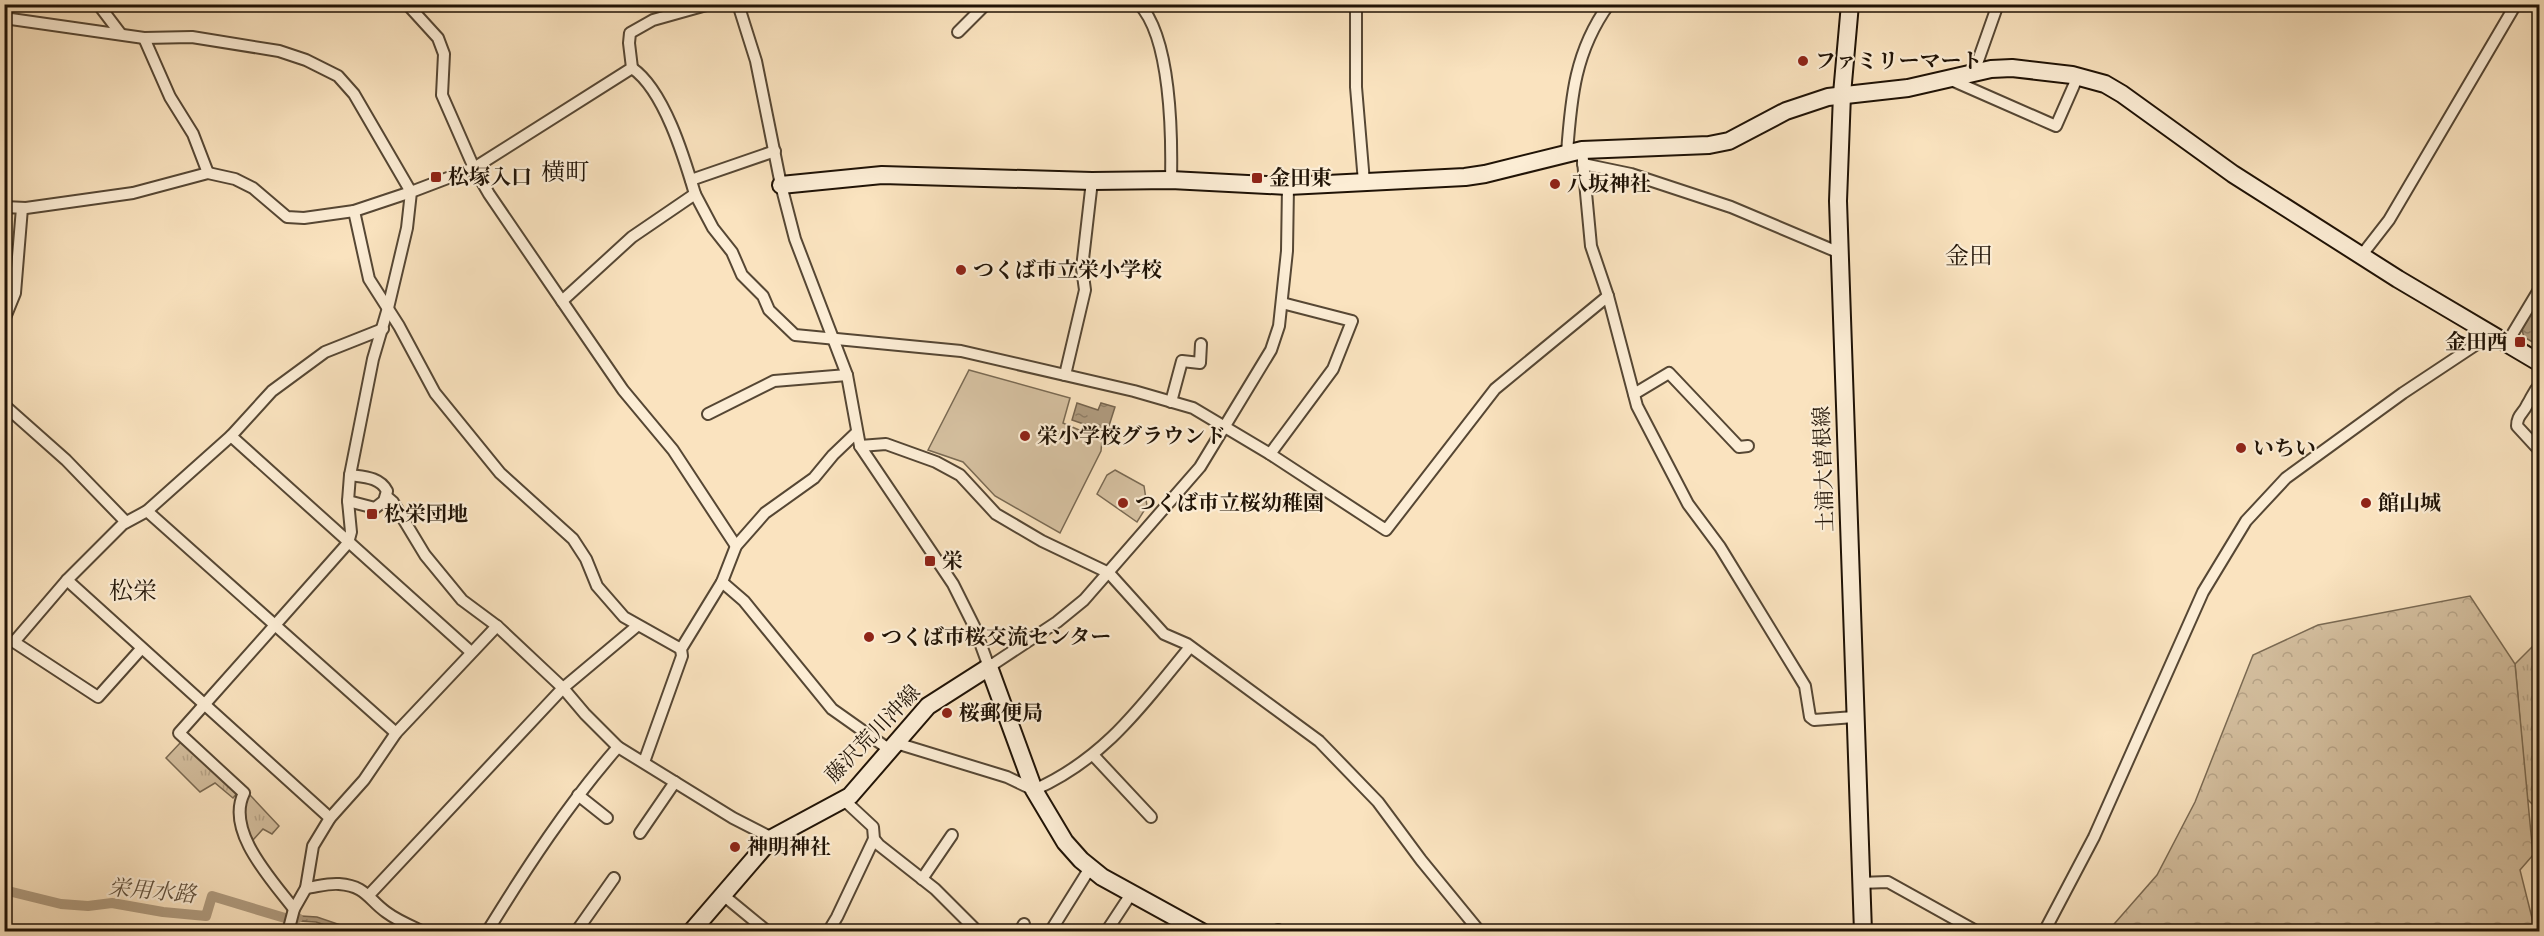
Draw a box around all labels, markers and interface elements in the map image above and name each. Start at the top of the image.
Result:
place label: ファミリーマート [1815,47,1983,76]
marker: ファミリーマート [1796,54,1810,68]
district label: 横町 [541,156,589,189]
place label: 松塚入口 [448,163,532,192]
place label: 金田東 [1269,164,1332,193]
marker: 松塚入口 [429,170,443,184]
place label: 八坂神社 [1567,170,1651,199]
marker: 金田東 [1250,171,1264,185]
marker: 八坂神社 [1548,177,1562,191]
district label: 金田 [1945,240,1993,273]
place label: つくば市立栄小学校 [973,256,1162,285]
marker: つくば市立栄小学校 [954,263,968,277]
place label: 金田西 [2445,328,2508,357]
marker: 金田西 [2513,335,2527,349]
street label: 土浦大曽根線 [1807,406,1841,532]
place label: 栄小学校グラウンド [1037,422,1226,451]
marker: 栄小学校グラウンド [1018,429,1032,443]
place label: いちい [2253,434,2316,463]
marker: いちい [2234,441,2248,455]
place label: つくば市立桜幼稚園 [1135,489,1324,518]
place label: 館山城 [2378,489,2441,518]
marker: つくば市立桜幼稚園 [1116,496,1130,510]
marker: 館山城 [2359,496,2373,510]
place label: 松栄団地 [384,500,468,529]
marker: 松栄団地 [365,507,379,521]
place label: 栄 [942,547,963,576]
marker: 栄 [923,554,937,568]
district label: 松栄 [109,575,157,608]
place label: つくば市桜交流センター [881,623,1111,652]
marker: つくば市桜交流センター [862,630,876,644]
street label: 藤沢荒川沖線 [819,679,927,789]
place label: 桜郵便局 [959,699,1043,728]
marker: 桜郵便局 [940,706,954,720]
place label: 神明神社 [747,833,831,862]
marker: 神明神社 [728,840,742,854]
water label: 栄用水路 [107,872,199,910]

